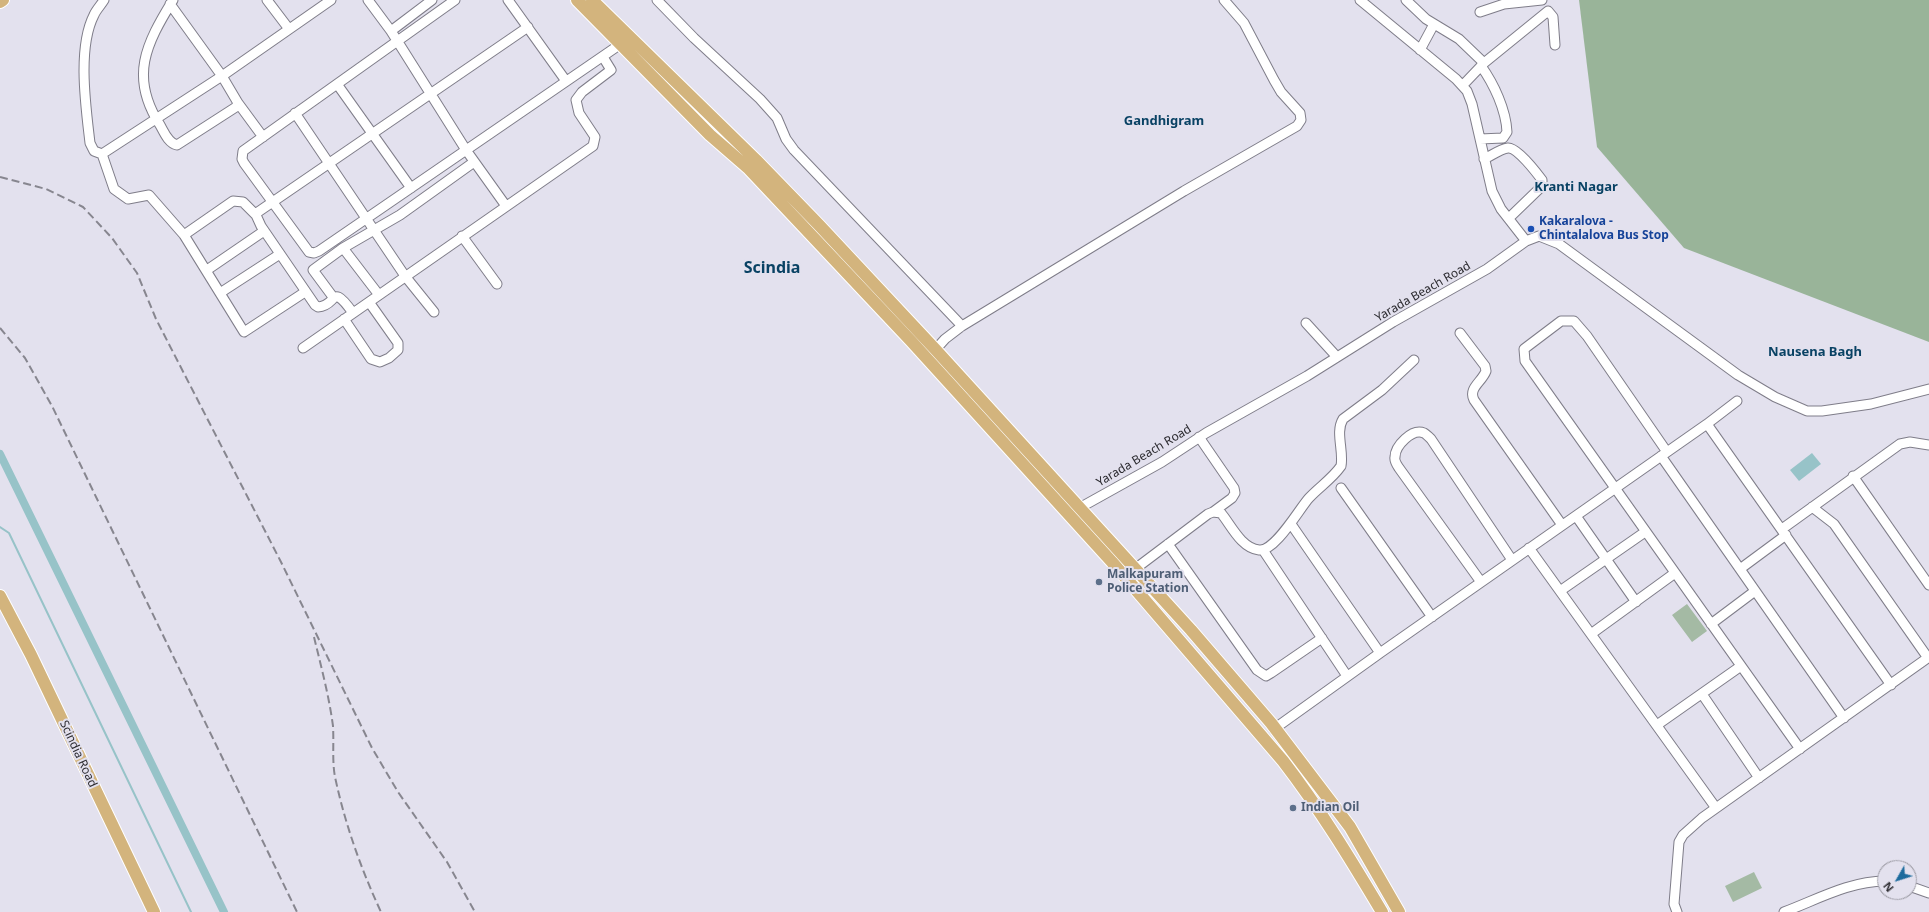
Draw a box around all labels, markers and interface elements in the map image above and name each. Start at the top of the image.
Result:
district label: Gandhigram [1124,113,1204,129]
district label: Kranti Nagar [1534,179,1618,195]
place label: Kakaralova - Chintalalova Bus Stop [1539,215,1669,243]
marker: Kakaralova - Chintalalova Bus Stop [1526,224,1536,234]
district label: Scindia [744,258,800,278]
street label: Yarada Beach Road [1373,259,1473,325]
district label: Nausena Bagh [1768,344,1862,360]
street label: Yarada Beach Road [1094,422,1194,490]
place label: Malkapuram Police Station [1107,568,1189,596]
marker: Malkapuram Police Station [1094,577,1104,587]
street label: Scindia Road [56,718,100,790]
place label: Indian Oil [1301,801,1359,815]
marker: Indian Oil [1288,803,1298,813]
north arrow [1877,860,1917,900]
text: N [1879,879,1897,895]

